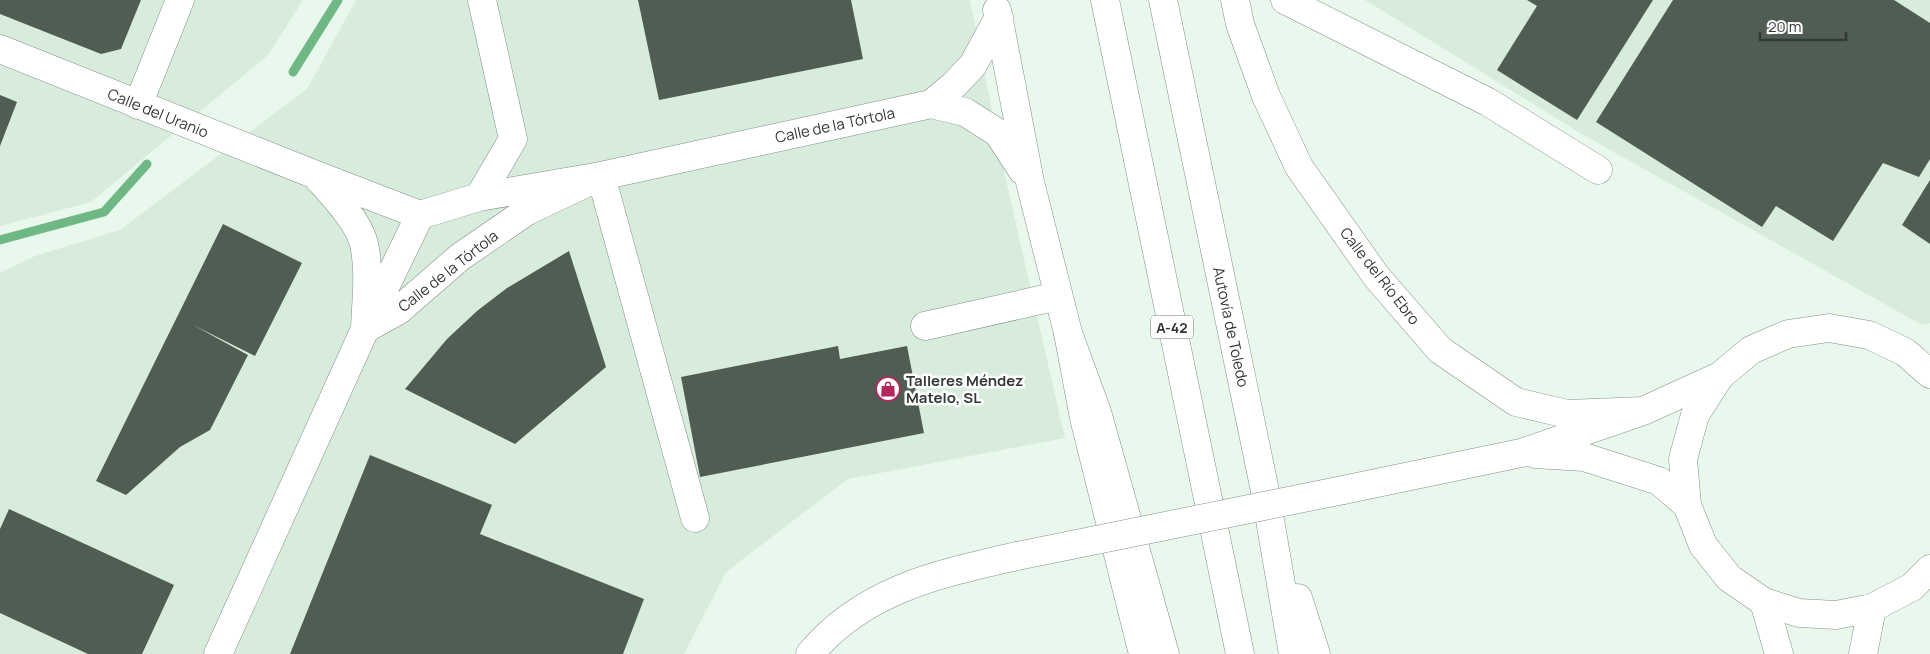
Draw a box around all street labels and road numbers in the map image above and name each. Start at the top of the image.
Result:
street label: Calle del Uranio [104,83,212,143]
street label: Calle de la Tórtola [773,102,897,148]
street label: Calle del Río Ebro [1335,223,1425,329]
street label: Calle de la Tórtola [394,225,502,317]
street label: Autovía de Toledo [1208,265,1254,389]
road number: A-42 [1151,316,1193,338]

